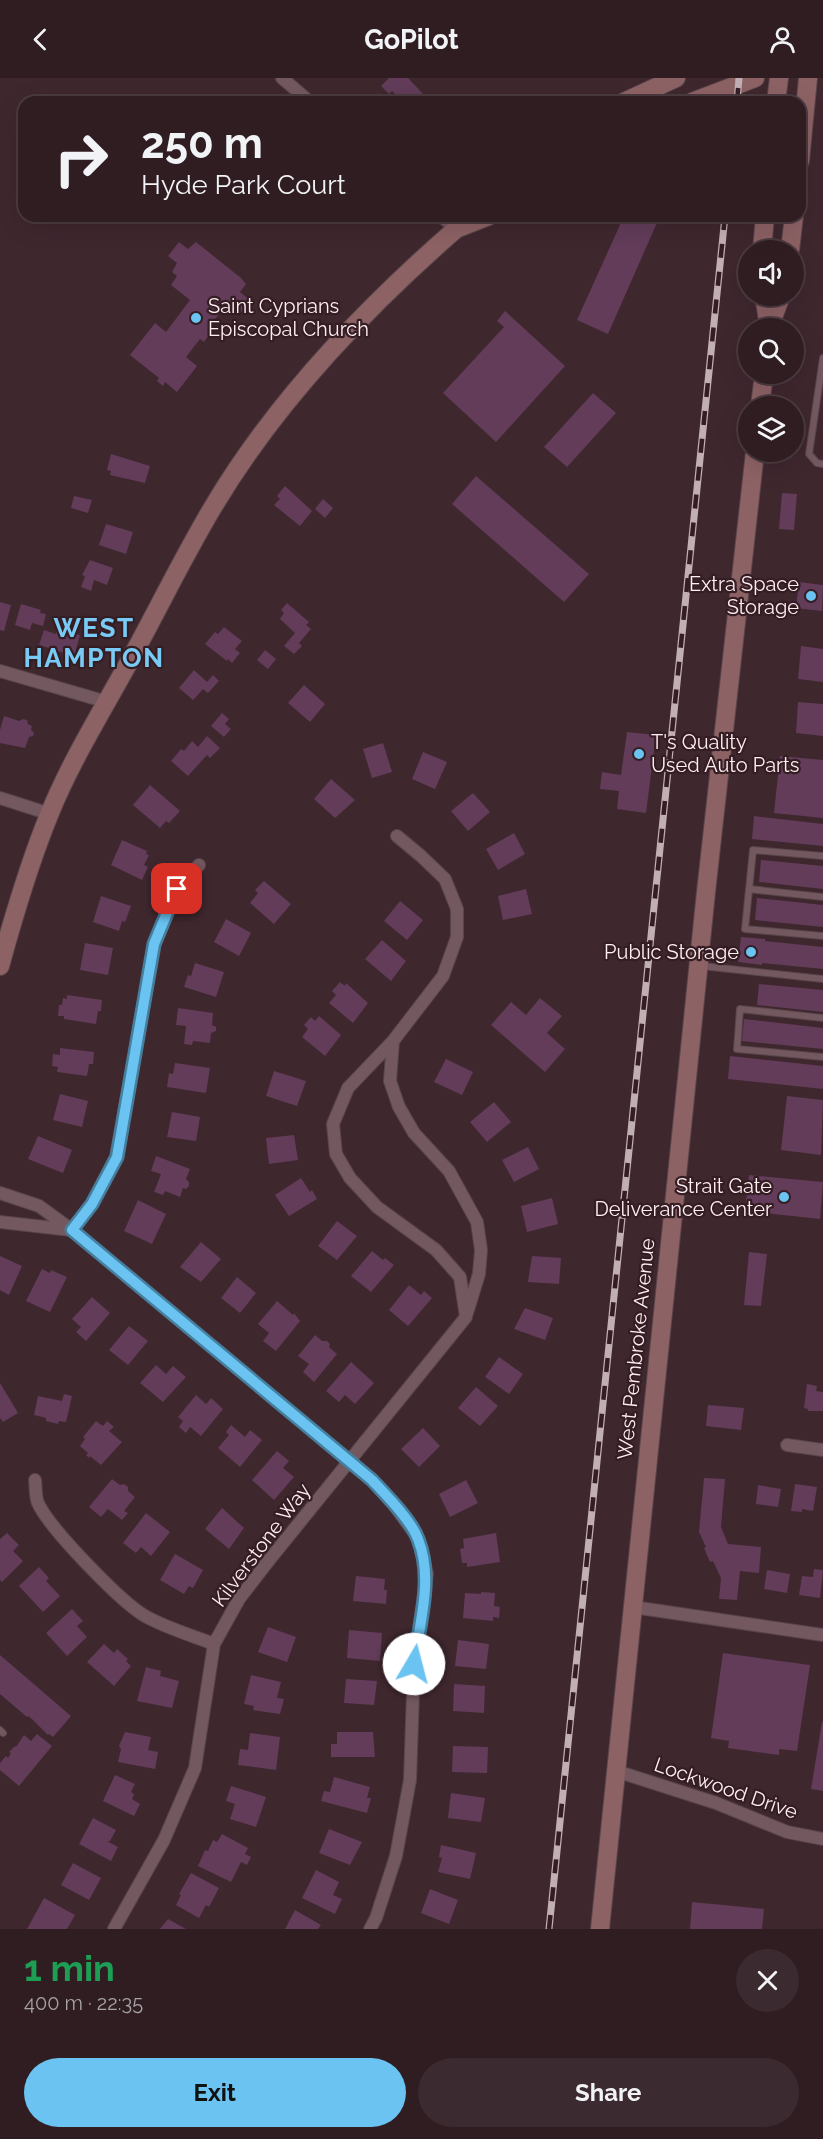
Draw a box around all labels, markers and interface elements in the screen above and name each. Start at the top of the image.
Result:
icon: back [24,23,57,56]
icon: person [766,23,799,56]
text: GoPilot [364,24,459,55]
text: 250 m [141,119,263,168]
icon: right [42,120,120,198]
text: Hyde Park Court [141,169,346,200]
map controls [738,240,804,462]
button: sound [738,240,804,306]
place label: Saint Cyprians Episcopal Church [208,294,369,341]
marker: Saint Cyprians Episcopal Church [189,311,203,325]
button: search [738,318,804,384]
button: layers [738,396,804,462]
place label: Extra Space Storage [689,572,799,619]
marker: Extra Space Storage [804,589,818,603]
district label: WEST HAMPTON [23,613,165,673]
place label: T's Quality Used Auto Parts [651,730,799,777]
marker: T's Quality Used Auto Parts [632,747,646,761]
pin [151,863,202,914]
icon: arrive [160,872,193,905]
place label: Public Storage [604,940,739,964]
marker: Public Storage [744,945,758,959]
place label: Strait Gate Deliverance Center [595,1174,772,1221]
marker: Strait Gate Deliverance Center [777,1190,791,1204]
street label: West Pembroke Avenue [612,1237,660,1461]
street label: Kilverstone Way [207,1478,315,1612]
position arrow [382,1632,446,1696]
street label: Lockwood Drive [651,1752,801,1824]
text: 1 min [24,1947,115,1989]
button: close [736,1949,799,2012]
text: 400 m · 22:35 [24,1991,143,2015]
button: Exit [24,2058,406,2127]
button: Share [418,2058,799,2127]

